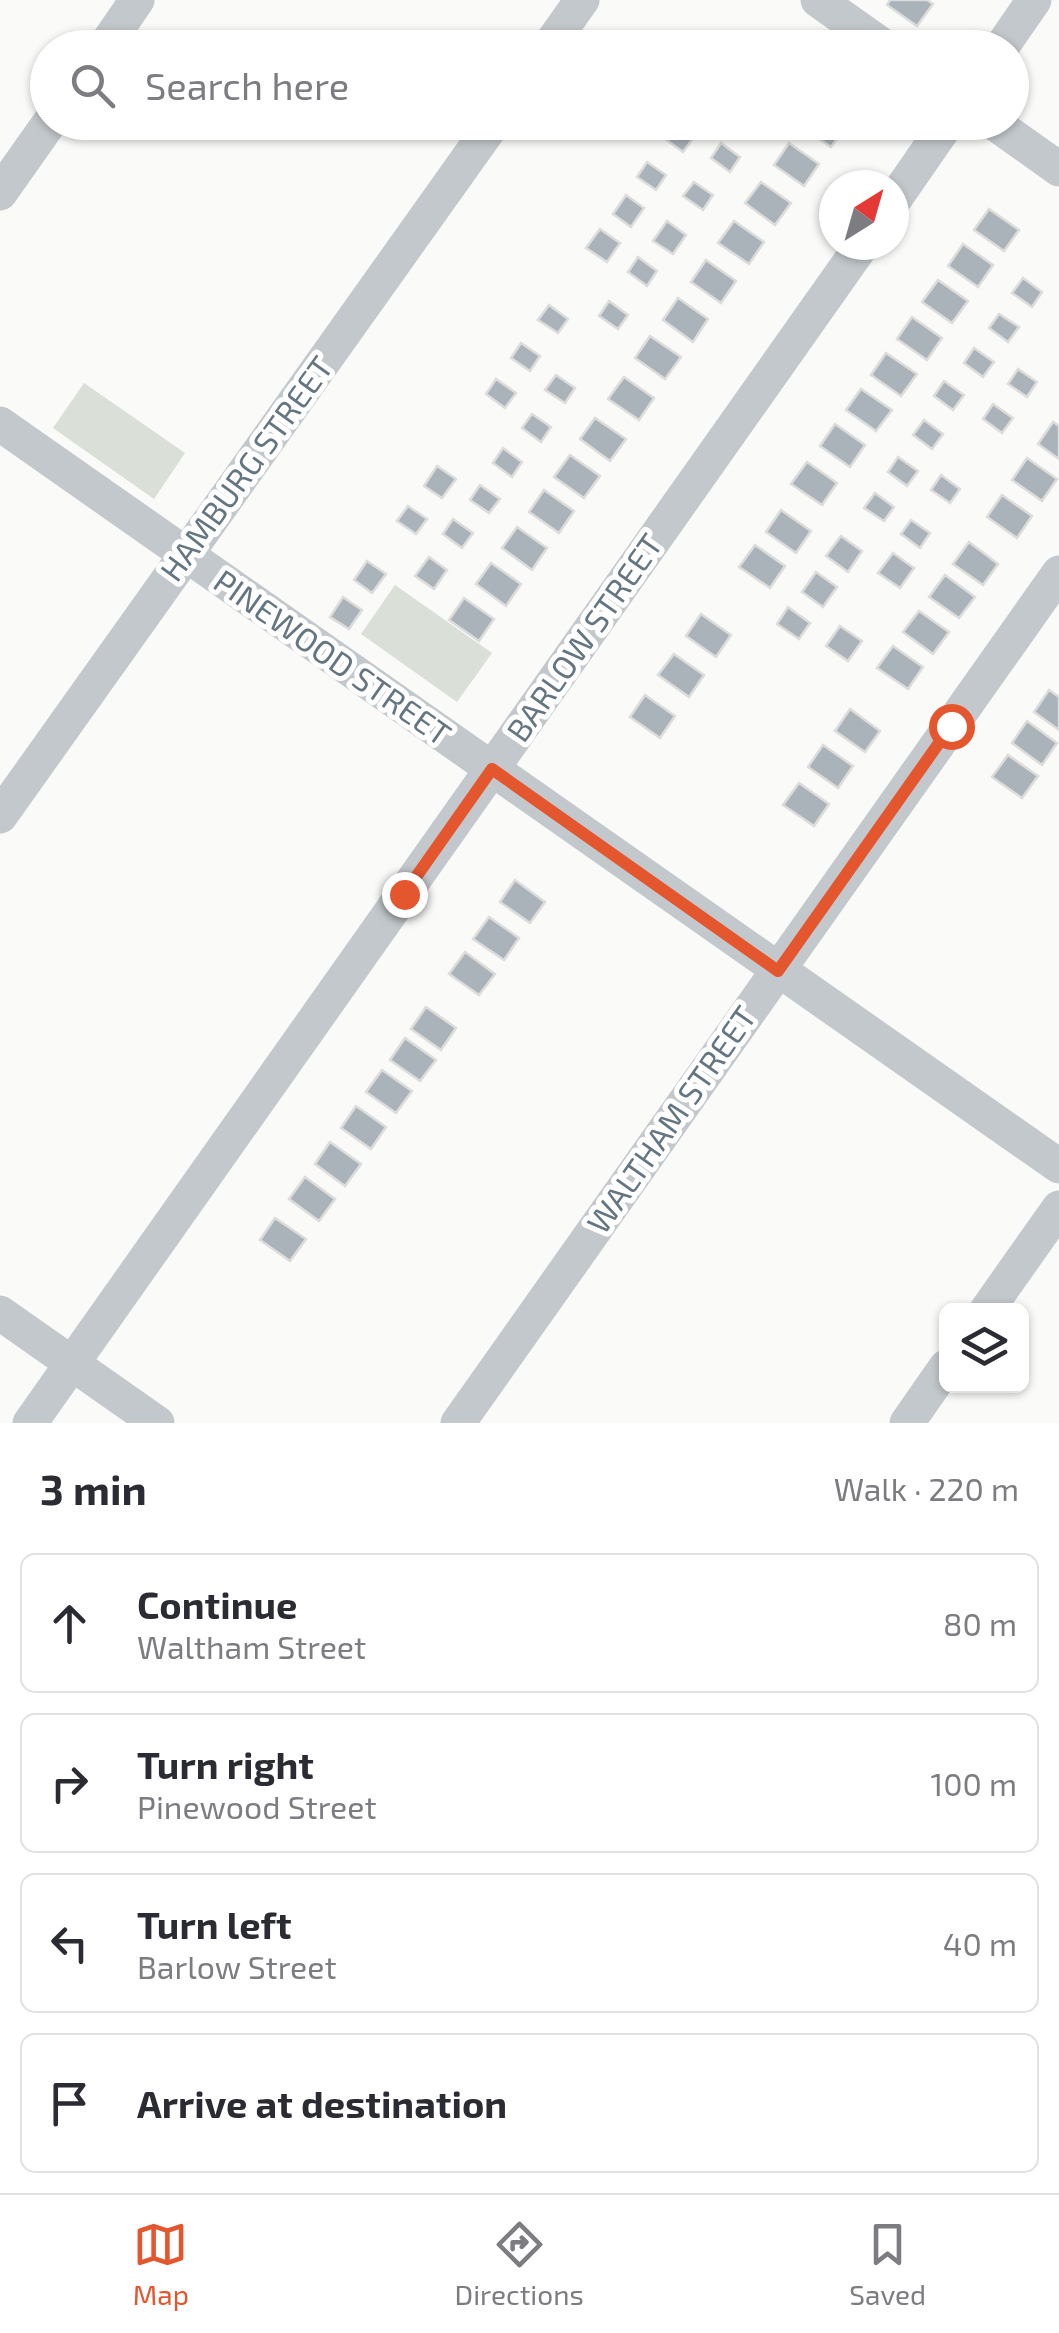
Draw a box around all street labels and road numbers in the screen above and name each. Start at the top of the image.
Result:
street label: HAMBURG STREET [151,348,340,588]
street label: BARLOW STREET [498,526,669,748]
street label: PINEWOOD STREET [208,561,459,752]
street label: WALTHAM STREET [578,998,763,1240]

